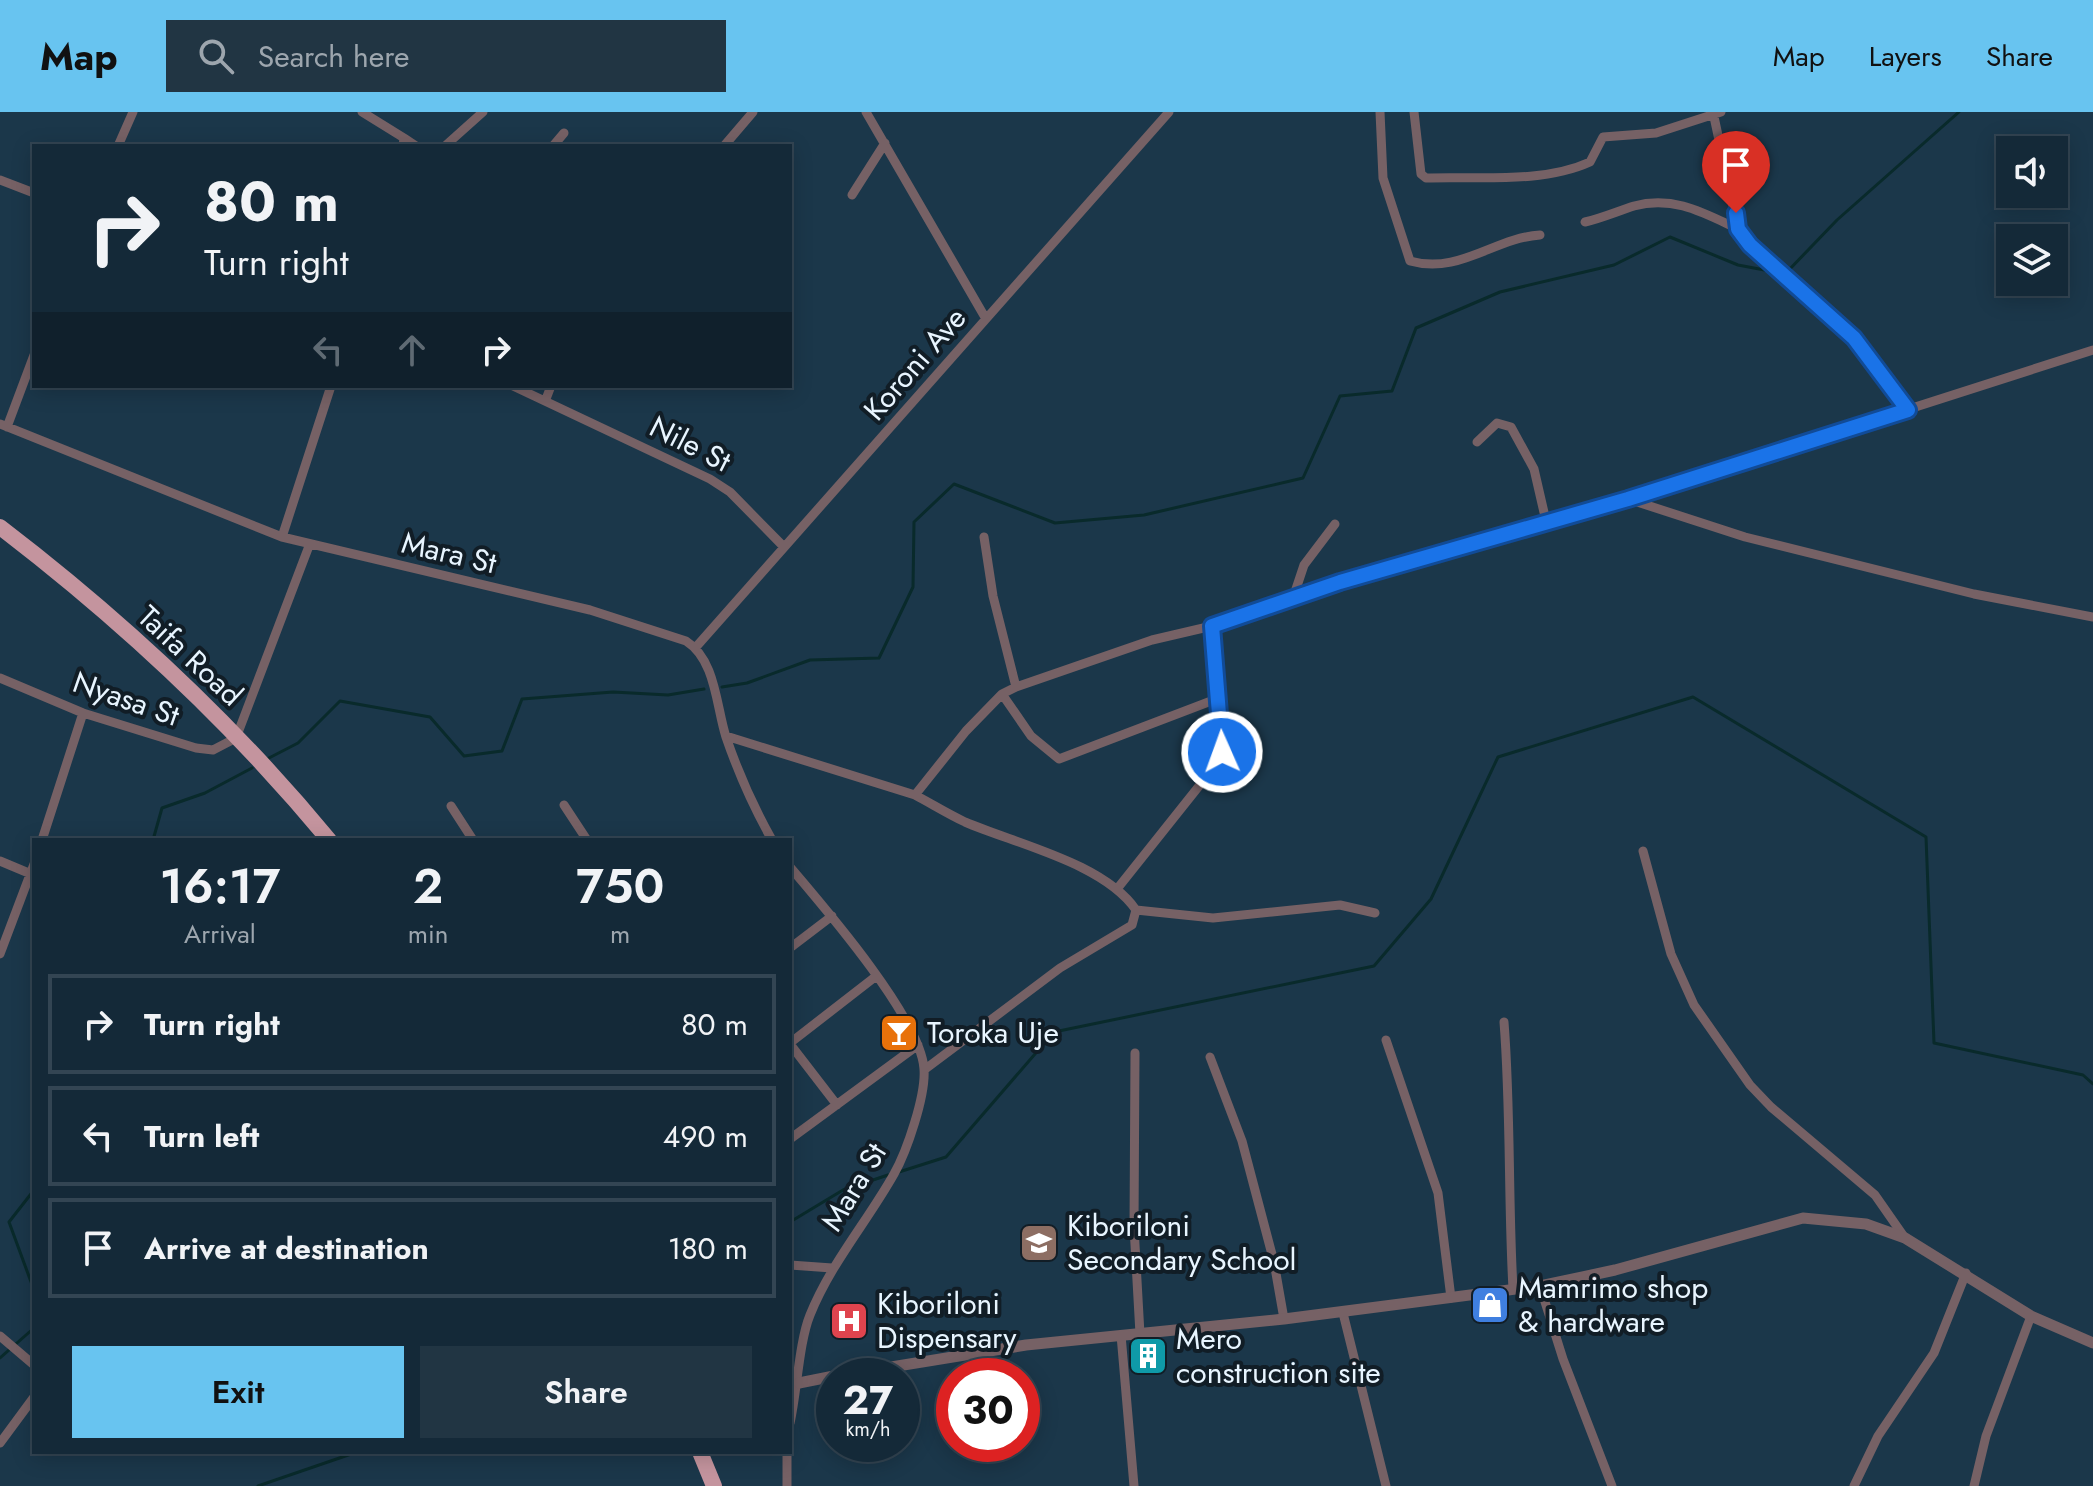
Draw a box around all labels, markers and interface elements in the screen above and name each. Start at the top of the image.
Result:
search box [166,20,726,92]
text: Map [40,29,118,84]
icon: search [194,34,238,78]
text: Search here [258,35,410,78]
text: Map [1773,36,1825,77]
text: Layers [1869,36,1942,77]
text: Share [1986,36,2053,77]
pin [1702,131,1770,213]
map controls [1996,136,2068,296]
button: sound [1996,136,2068,208]
icon: arrive [1714,143,1758,187]
text: 80 m [204,161,339,242]
icon: right [72,176,176,280]
button: layers [1996,224,2068,296]
text: Turn right [204,236,349,288]
street label: Koroni Ave [853,298,976,430]
icon: left [306,328,350,372]
icon: ahead [390,328,434,372]
icon: right [474,328,518,372]
street label: Nile St [642,405,739,483]
street label: Mara St [397,521,502,584]
street label: Taifa Road [128,596,253,716]
street label: Nyasa St [67,660,186,737]
position arrow [1180,710,1264,794]
text: 16:17 [160,852,280,921]
text: 2 [413,852,443,921]
text: 750 [576,852,664,921]
text: Arrival [184,915,256,953]
text: min [408,915,449,953]
text: m [610,915,630,953]
icon: right [76,1002,120,1046]
text: Turn right [144,1003,280,1046]
text: 80 m [681,1003,748,1046]
place label: Toroka Uje [927,1011,1059,1054]
bar icon: Toroka Uje [878,1012,920,1054]
icon: left [76,1114,120,1158]
text: Turn left [144,1115,259,1158]
text: 490 m [663,1115,748,1158]
street label: Mara St [810,1134,897,1239]
place label: Kiboriloni Secondary School [1067,1204,1296,1281]
school or university icon: Kiboriloni Secondary School [1018,1222,1060,1264]
icon: arrive [76,1226,120,1270]
text: Arrive at destination [144,1227,429,1270]
text: 180 m [668,1227,748,1270]
place label: Mamrimo shop & hardware [1518,1266,1708,1343]
place label: Kiboriloni Dispensary [877,1282,1017,1359]
shop icon: Mamrimo shop & hardware [1469,1284,1511,1326]
hospital icon: Kiboriloni Dispensary [828,1300,870,1342]
place label: Mero construction site [1176,1317,1381,1394]
building icon: Mero construction site [1127,1335,1169,1377]
button: Exit [72,1346,404,1438]
button: Share [420,1346,752,1438]
speed limit sign: 30 [936,1358,1040,1462]
text: 27 [843,1371,893,1429]
text: km/h [845,1415,891,1444]

